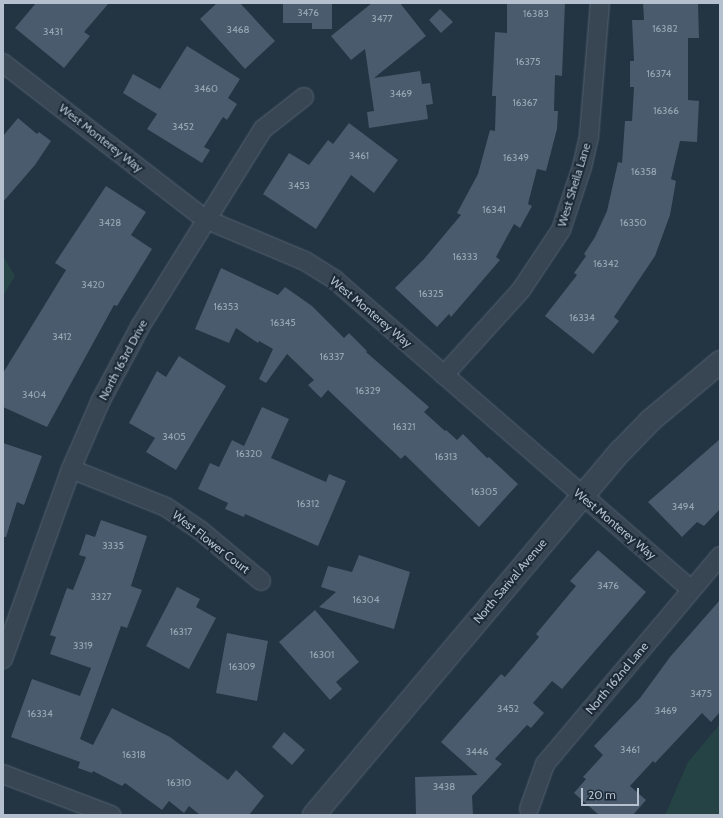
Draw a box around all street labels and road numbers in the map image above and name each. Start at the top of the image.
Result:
street label: West Monterey Way [56,101,146,175]
street label: West Sheila Lane [554,141,594,229]
street label: West Monterey Way [327,274,415,350]
street label: North 163rd Drive [96,317,150,403]
street label: West Monterey Way [571,486,659,562]
street label: West Flower Court [170,508,252,576]
street label: North Sarival Avenue [470,536,550,626]
street label: North 162nd Lane [583,639,651,717]

